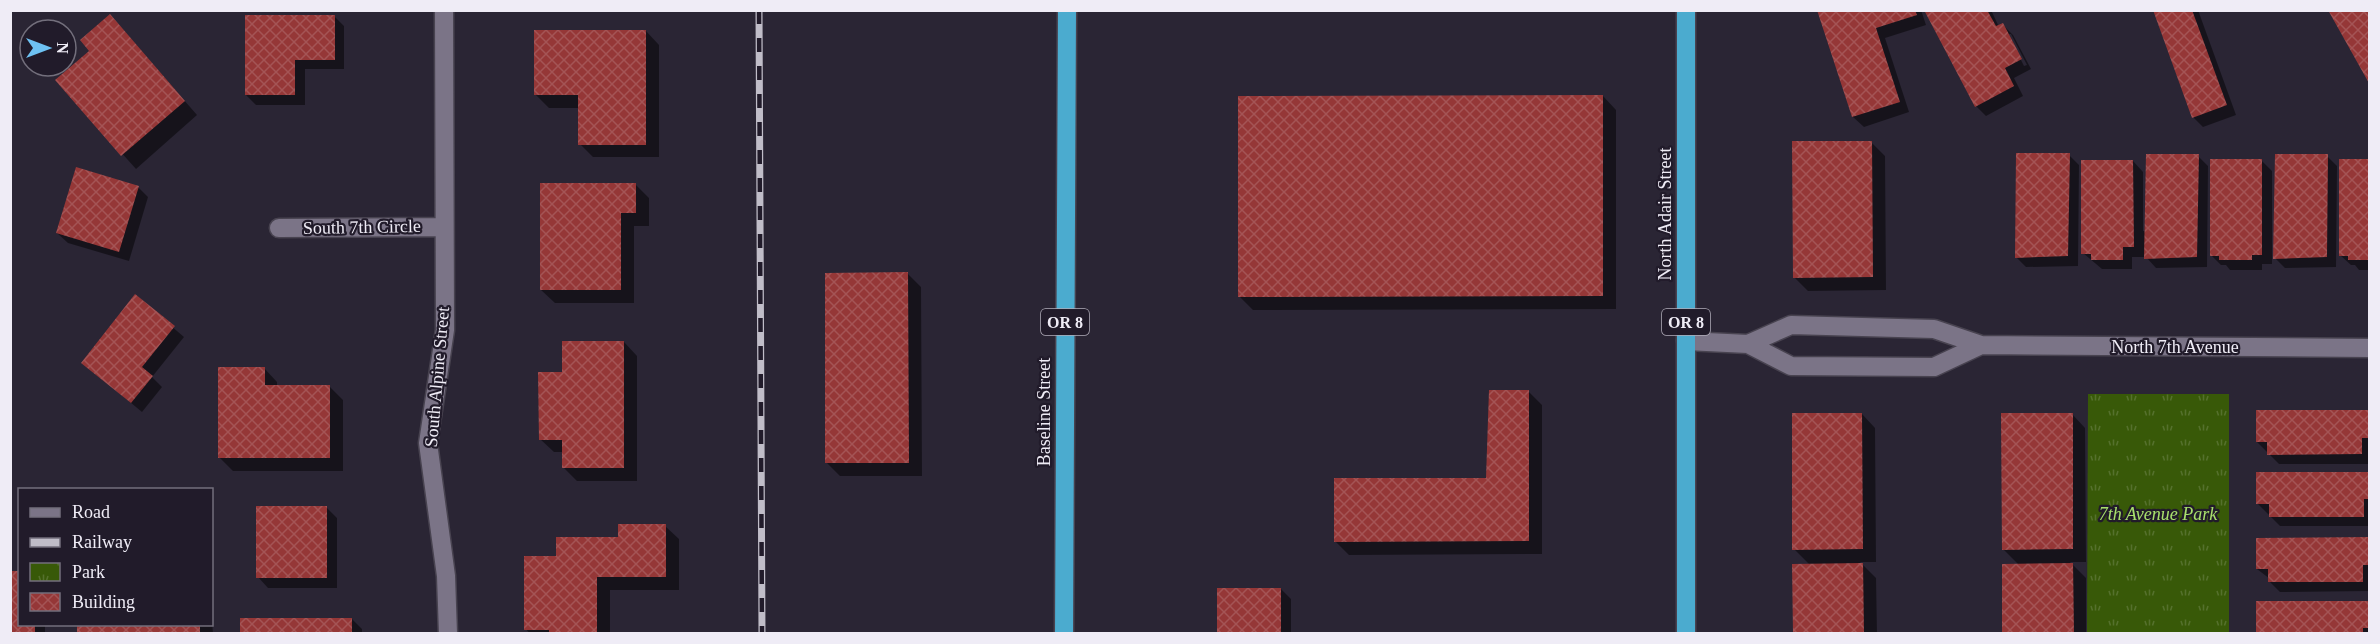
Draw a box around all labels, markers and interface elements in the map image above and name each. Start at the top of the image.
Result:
north arrow [18,18,78,78]
text: N [54,42,71,54]
street label: North Adair Street [1655,148,1675,280]
street label: South 7th Circle [303,216,421,238]
street label: South Alpine Street [421,306,453,448]
road number: OR 8 [1041,309,1089,335]
road number: OR 8 [1662,309,1710,335]
street label: North 7th Avenue [2111,337,2239,357]
street label: Baseline Street [1034,358,1054,466]
legend [18,488,213,626]
text: Road [72,502,110,522]
park label: 7th Avenue Park [2099,504,2218,524]
text: Railway [72,532,132,552]
text: Park [72,562,105,582]
text: Building [72,592,135,612]

